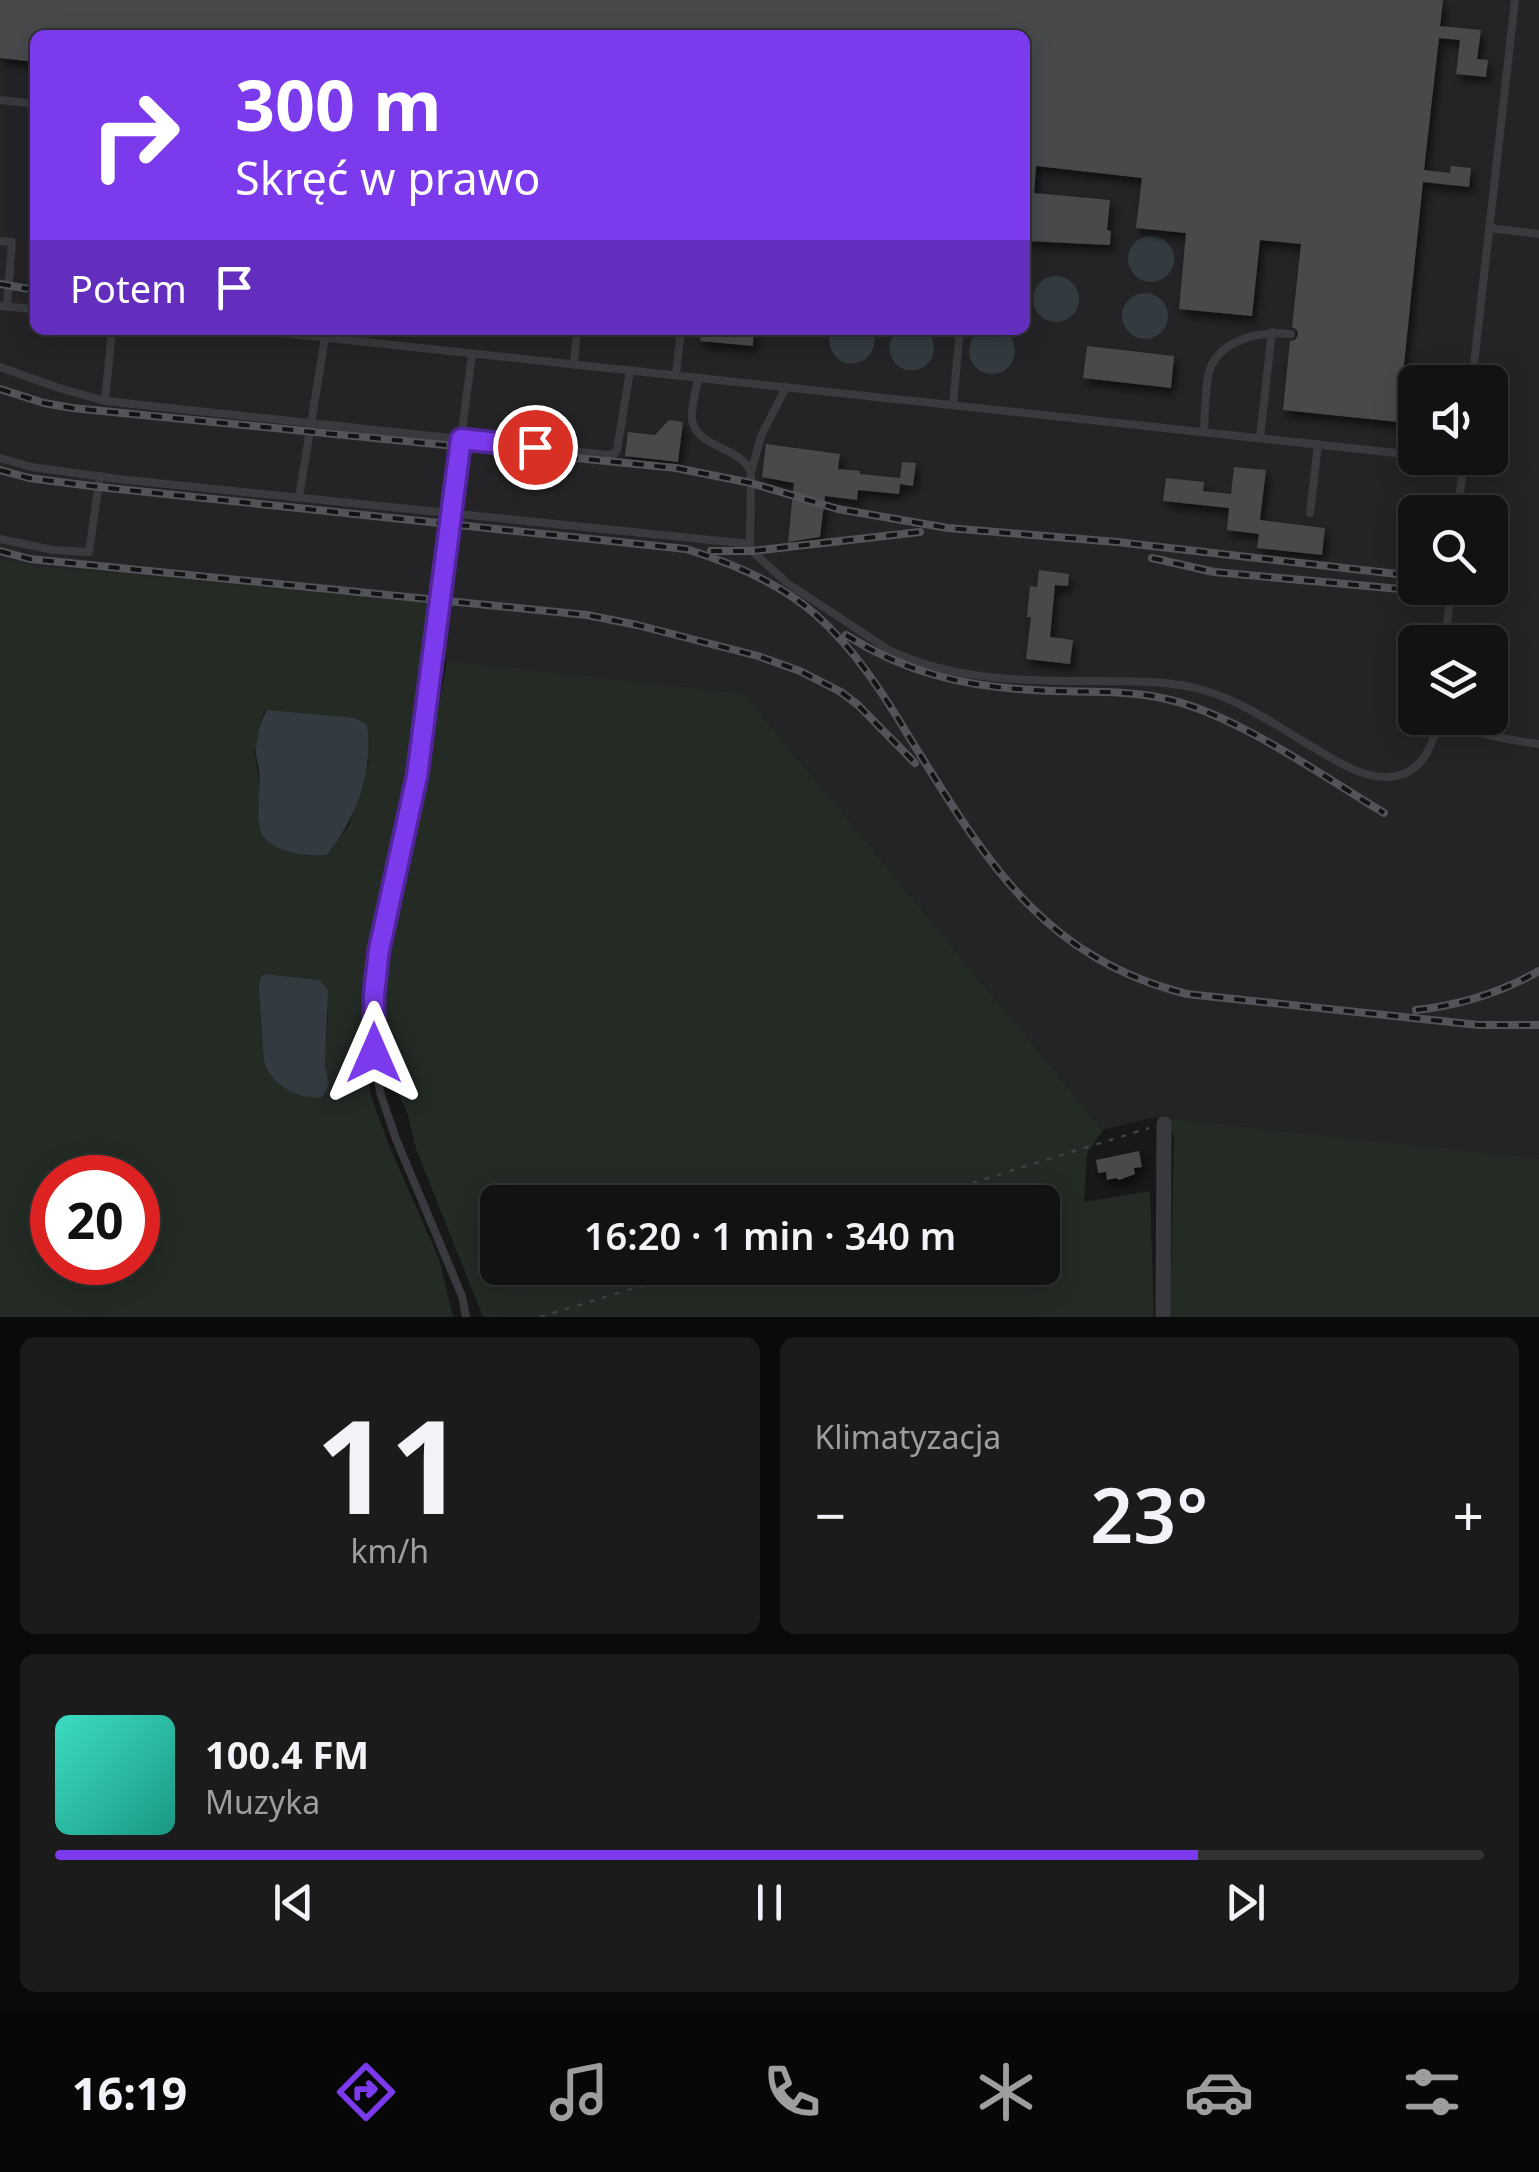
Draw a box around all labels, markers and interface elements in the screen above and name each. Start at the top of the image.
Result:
text: 300 m [235,56,442,152]
icon: right [70,70,200,200]
text: Skręć w prawo [235,147,540,208]
icon: arrive [207,260,262,315]
text: Potem [70,262,187,314]
map controls [1398,365,1508,735]
button: sound [1398,365,1508,475]
pin [493,405,578,490]
icon: arrive [508,420,563,475]
button: search [1398,495,1508,605]
button: layers [1398,625,1508,735]
position arrow [322,1001,426,1105]
speed limit sign: 20 [30,1155,160,1285]
text: 16:20 · 1 min · 340 m [584,1209,956,1261]
text: 11 [315,1375,464,1552]
text: Klimatyzacja [815,1415,1001,1458]
text: 23° [1090,1463,1208,1565]
text: − [815,1477,846,1552]
text: + [1453,1477,1484,1552]
text: km/h [350,1529,429,1572]
text: 100.4 FM [205,1728,369,1780]
text: Muzyka [205,1780,320,1823]
icon: previous [266,1875,321,1930]
icon: pause [742,1875,797,1930]
icon: next [1218,1875,1273,1930]
icon: directions [331,2057,401,2127]
icon: music [544,2057,614,2127]
icon: phone [757,2057,827,2127]
icon: climate [971,2057,1041,2127]
icon: car [1184,2057,1254,2127]
icon: filters [1397,2057,1467,2127]
text: 16:19 [72,2062,187,2123]

